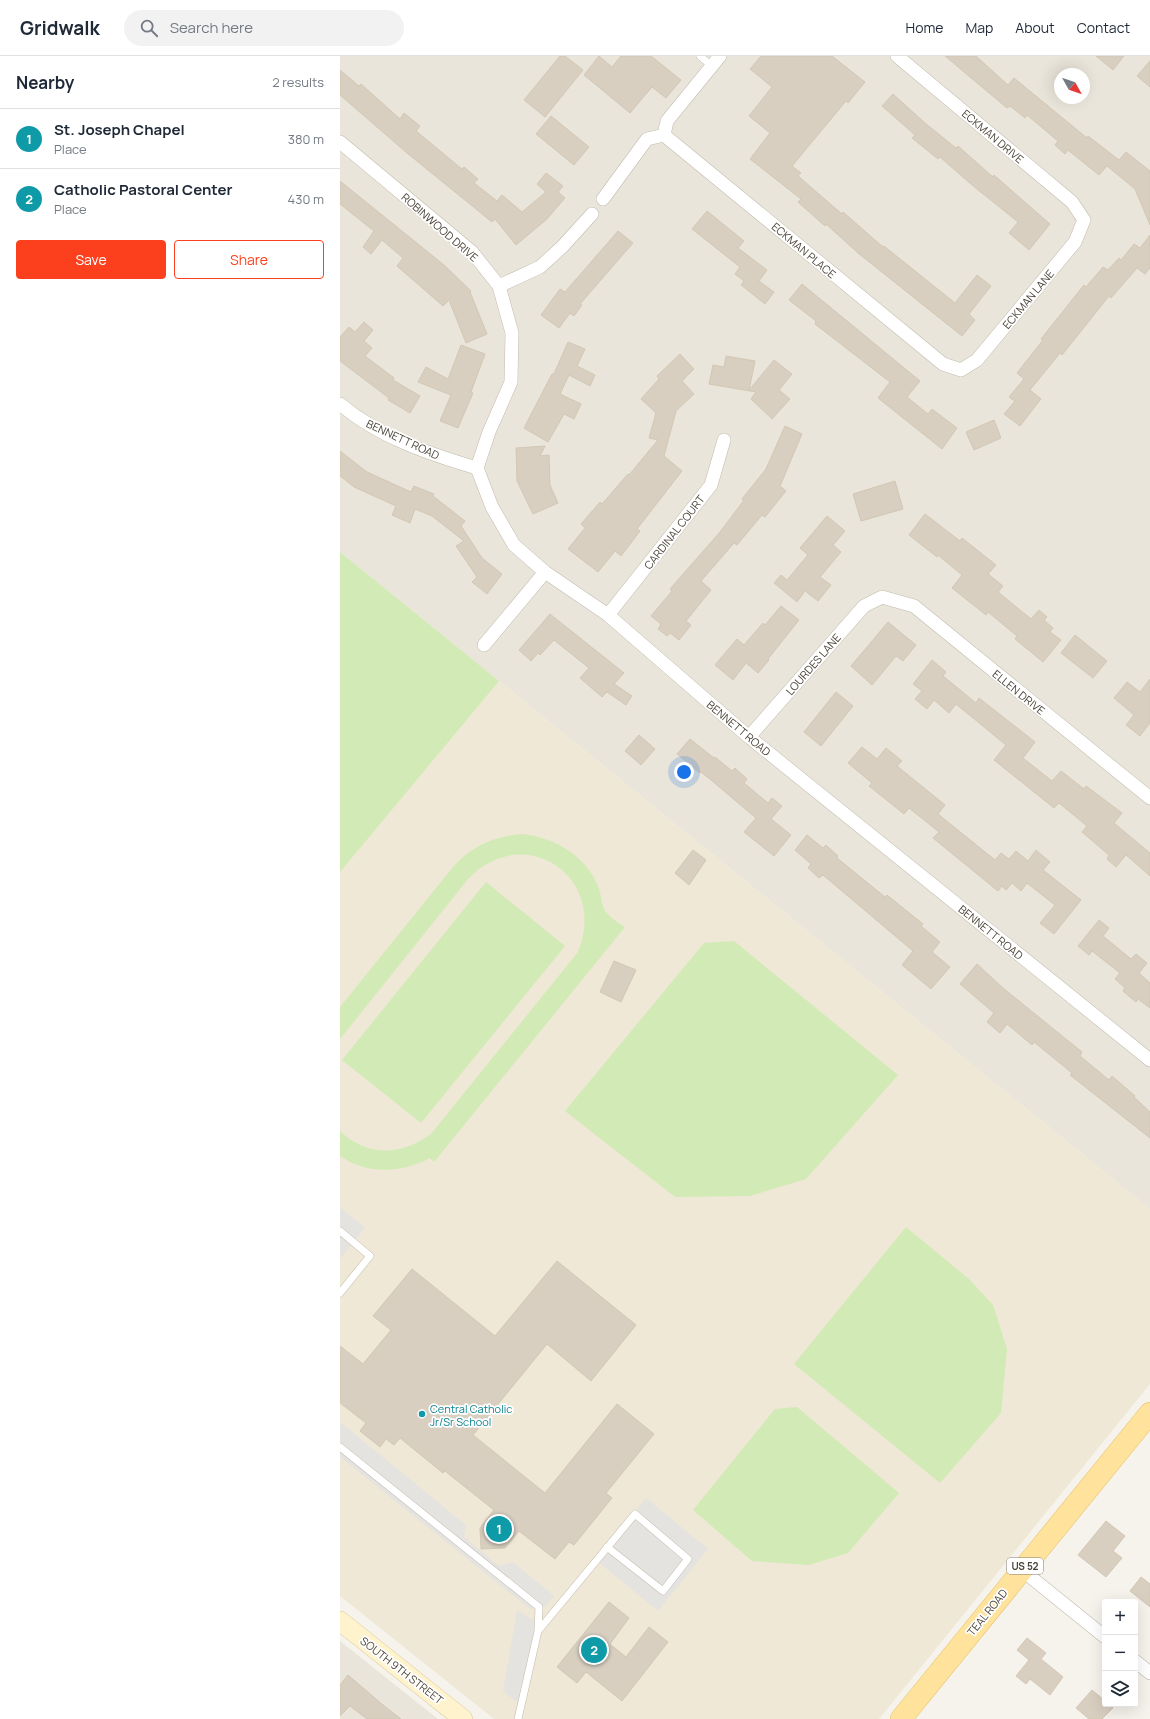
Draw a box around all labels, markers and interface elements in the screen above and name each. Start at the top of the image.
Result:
search box [124,10,404,46]
text: Gridwalk [20,15,100,41]
icon: search [138,17,160,39]
text: Search here [170,17,253,38]
text: Home [906,18,943,37]
text: Map [965,18,993,37]
text: About [1015,18,1055,37]
text: Contact [1077,18,1130,37]
north arrow [1054,68,1090,104]
text: Nearby [16,71,74,94]
text: 2 results [272,73,324,91]
street label: ECKMAN DRIVE [959,106,1027,166]
text: St. Joseph Chapel [54,119,185,140]
text: 1 [26,130,32,148]
text: 380 m [288,130,324,148]
text: Place [54,140,87,158]
text: Catholic Pastoral Center [54,179,232,200]
street label: ROBINWOOD DRIVE [398,189,482,265]
text: 2 [25,190,33,208]
text: 430 m [288,190,324,208]
text: Place [54,200,87,218]
street label: ECKMAN PLACE [769,219,839,281]
button: Save [16,240,166,279]
button: Share [174,240,324,279]
street label: ECKMAN LANE [999,266,1057,332]
street label: BENNETT ROAD [364,416,442,462]
street label: CARDINAL COURT [640,491,708,572]
street label: LOURDES LANE [782,630,844,698]
street label: ELLEN DRIVE [990,666,1048,718]
street label: BENNETT ROAD [704,697,774,759]
your location [674,762,694,782]
street label: BENNETT ROAD [956,901,1026,963]
place label: Central Catholic Jr/Sr School [430,1401,512,1429]
marker: Central Catholic Jr/Sr School [417,1409,427,1419]
pin: 1 [486,1514,512,1544]
road number: US 52 [1007,1558,1043,1574]
street label: TEAL ROAD [964,1585,1010,1639]
map controls [1102,1599,1138,1707]
button: + [1102,1599,1138,1635]
street label: SOUTH 9TH STREET [357,1633,447,1707]
pin: 2 [581,1635,607,1665]
button: − [1102,1635,1138,1671]
button: layers [1102,1671,1138,1707]

